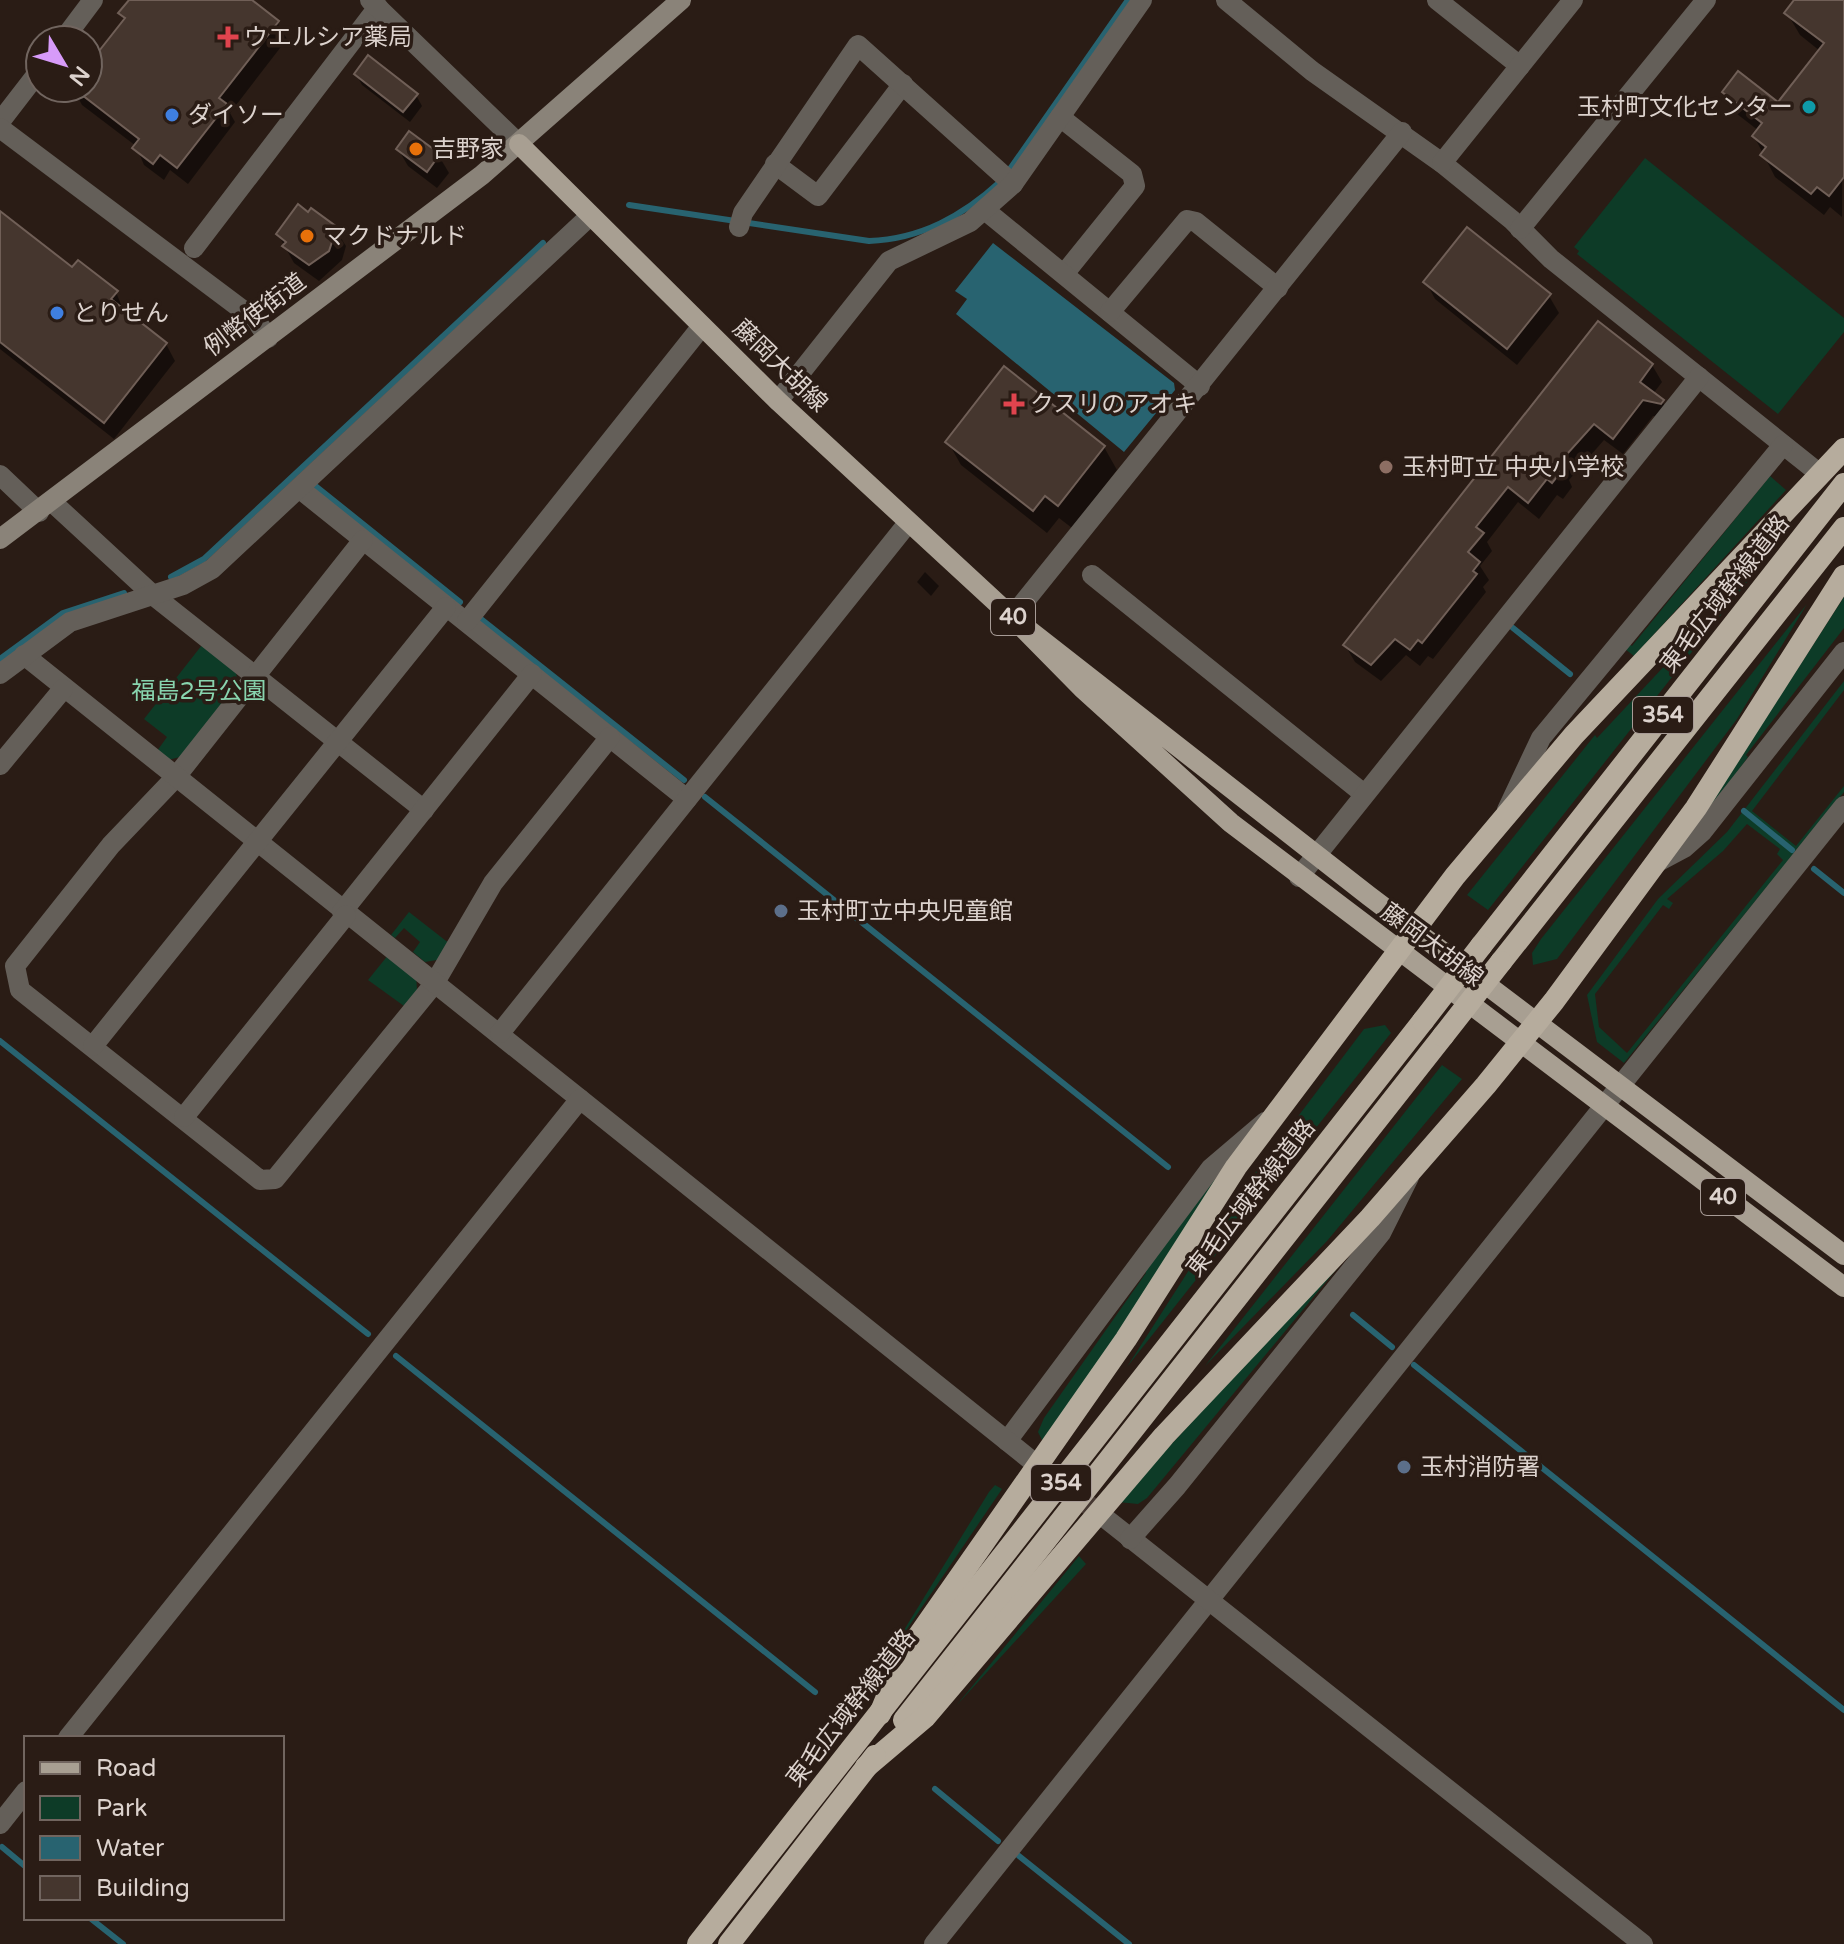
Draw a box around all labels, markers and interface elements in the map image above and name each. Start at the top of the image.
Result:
place label: ウエルシア薬局 [244,23,412,52]
north arrow [24,24,104,104]
marker: ウエルシア薬局 [219,28,237,46]
text: N [63,61,95,91]
place label: 玉村町文化センター [1577,93,1793,122]
marker: 玉村町文化センター [1800,98,1818,116]
place label: ダイソー [188,101,284,130]
marker: ダイソー [163,106,181,124]
place label: 吉野家 [432,135,504,164]
marker: 吉野家 [407,140,425,158]
place label: マクドナルド [323,222,467,251]
marker: マクドナルド [298,227,316,245]
street label: 例幣使街道 [198,267,312,363]
place label: とりせん [73,299,169,328]
marker: とりせん [48,304,66,322]
street label: 藤岡大胡線 [727,314,833,418]
place label: クスリのアオキ [1030,390,1197,419]
marker: クスリのアオキ [1005,395,1023,413]
place label: 玉村町立 中央小学校 [1402,453,1624,482]
marker: 玉村町立 中央小学校 [1377,458,1395,476]
street label: 東毛広域幹線道路 [1654,509,1796,679]
road number: 40 [991,599,1035,635]
park label: 福島2号公園 [131,677,267,706]
road number: 354 [1633,697,1693,733]
place label: 玉村町立中央児童館 [797,897,1013,926]
street label: 藤岡大胡線 [1375,897,1489,993]
marker: 玉村町立中央児童館 [772,902,790,920]
street label: 東毛広域幹線道路 [1180,1113,1322,1283]
road number: 40 [1701,1179,1745,1215]
place label: 玉村消防署 [1420,1453,1540,1482]
marker: 玉村消防署 [1395,1458,1413,1476]
road number: 354 [1031,1465,1091,1501]
street label: 東毛広域幹線道路 [780,1623,922,1793]
legend [24,1736,284,1920]
text: Road [96,1754,156,1783]
text: Park [96,1794,147,1823]
text: Water [96,1834,165,1863]
text: Building [96,1874,190,1903]

